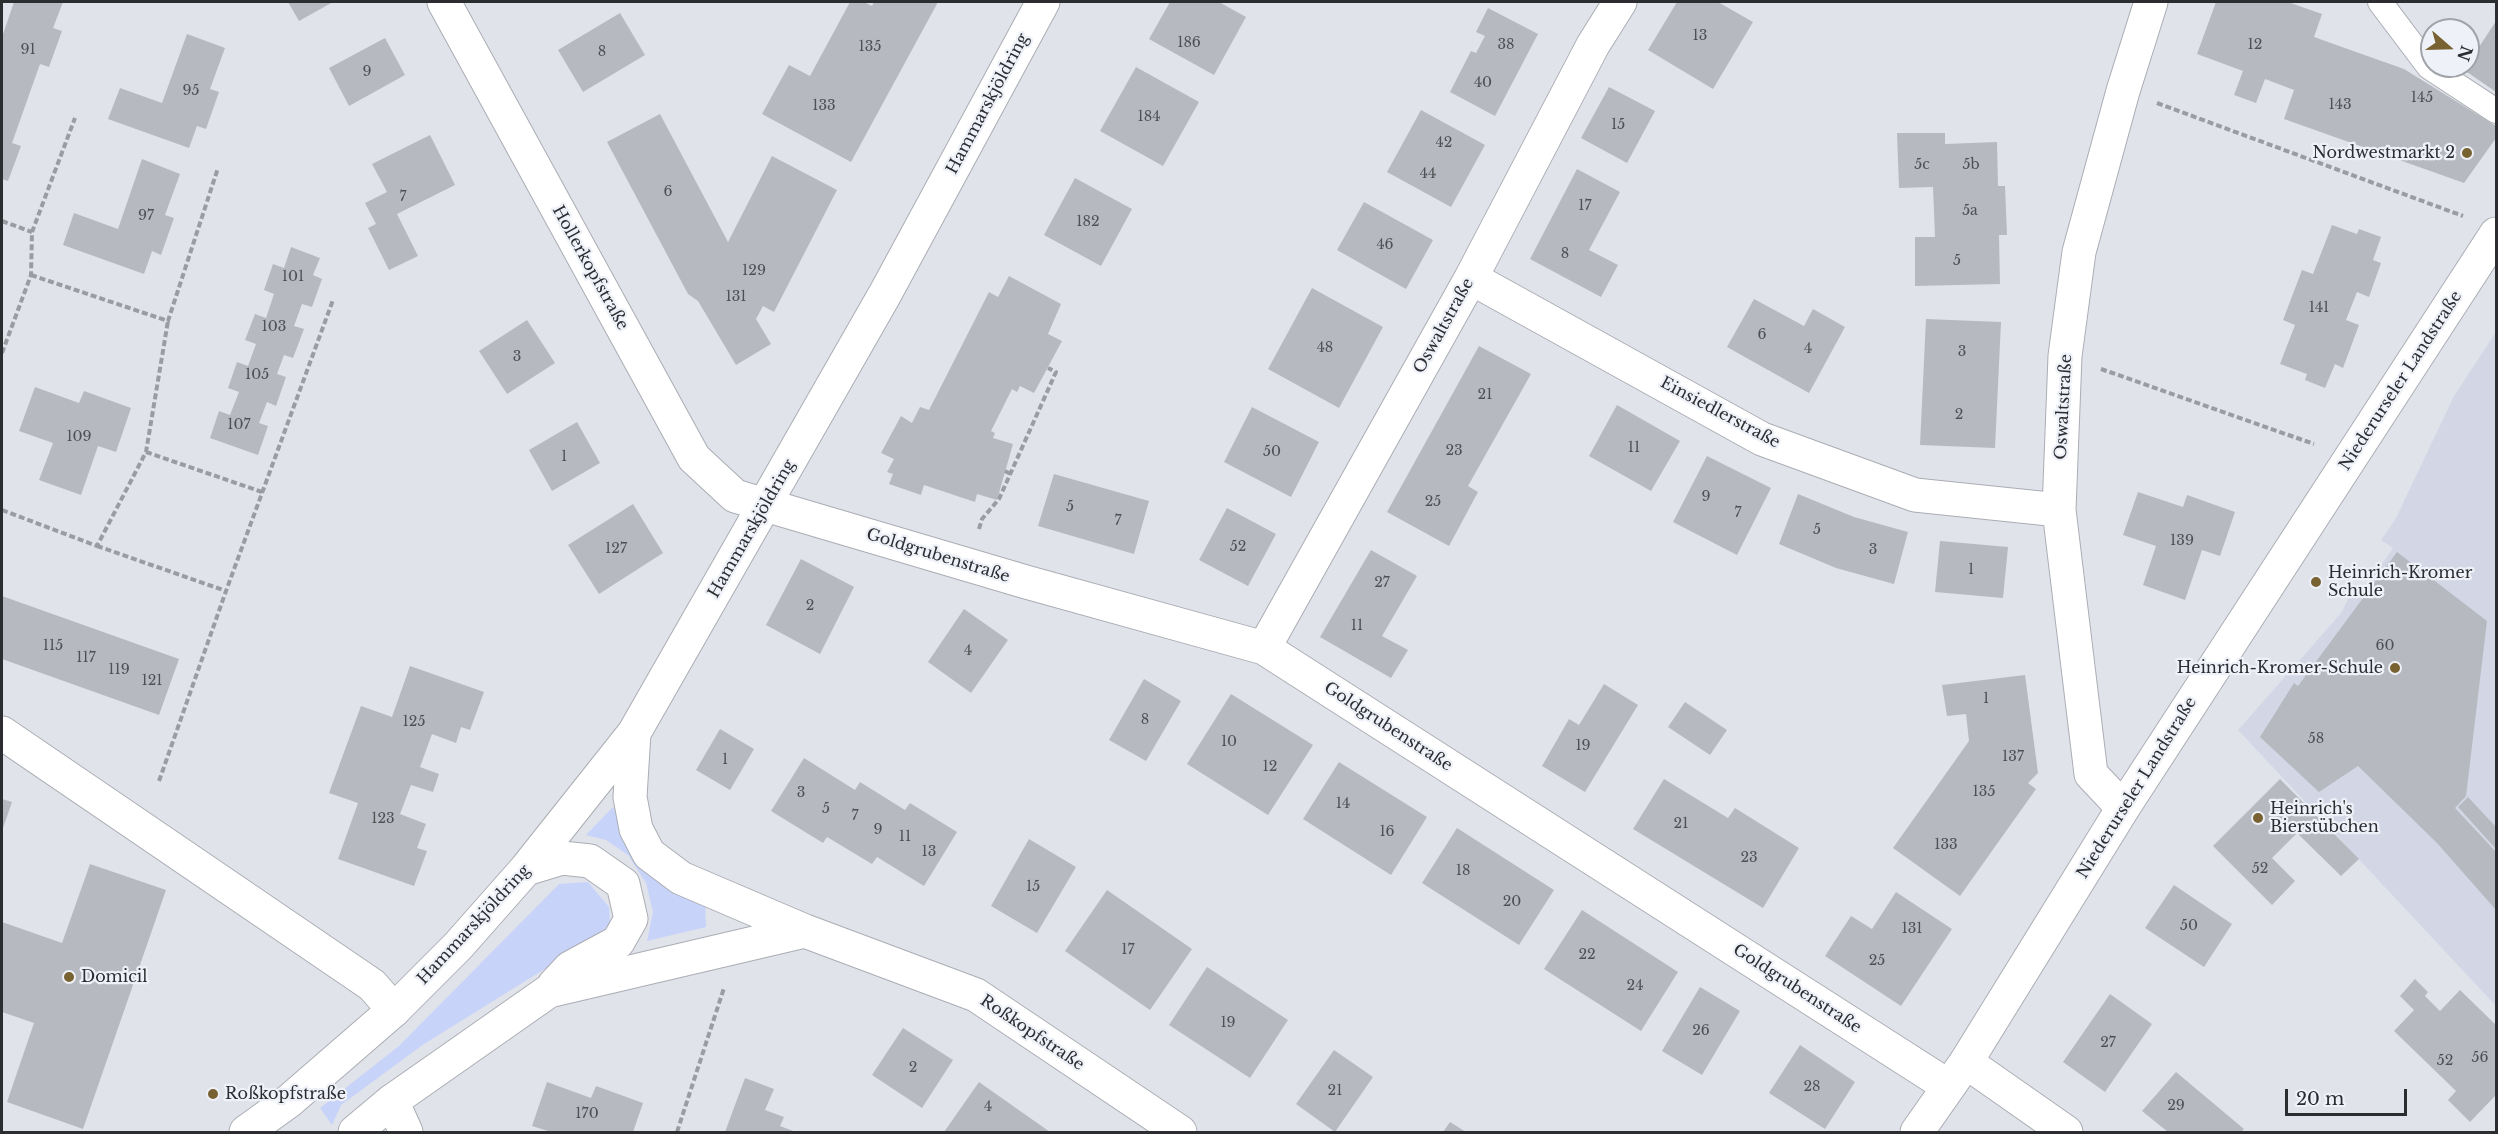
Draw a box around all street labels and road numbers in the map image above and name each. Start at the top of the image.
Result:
street label: Hammarskjöldring [943,30,1033,178]
street label: Hollerkopfstraße [548,203,632,333]
street label: Oswaltstraße [1410,275,1478,377]
street label: Niederurseler Landstraße [2336,288,2466,474]
street label: Oswaltstraße [2052,354,2076,460]
street label: Einsiedlerstraße [1657,373,1783,453]
street label: Hammarskjöldring [705,456,799,602]
street label: Goldgrubenstraße [864,525,1012,587]
street label: Goldgrubenstraße [1320,678,1456,776]
street label: Niederurseler Landstraße [2073,694,2201,882]
street label: Hammarskjöldring [414,861,534,989]
street label: Goldgrubenstraße [1729,940,1865,1038]
street label: Roßkopfstraße [976,991,1088,1075]

